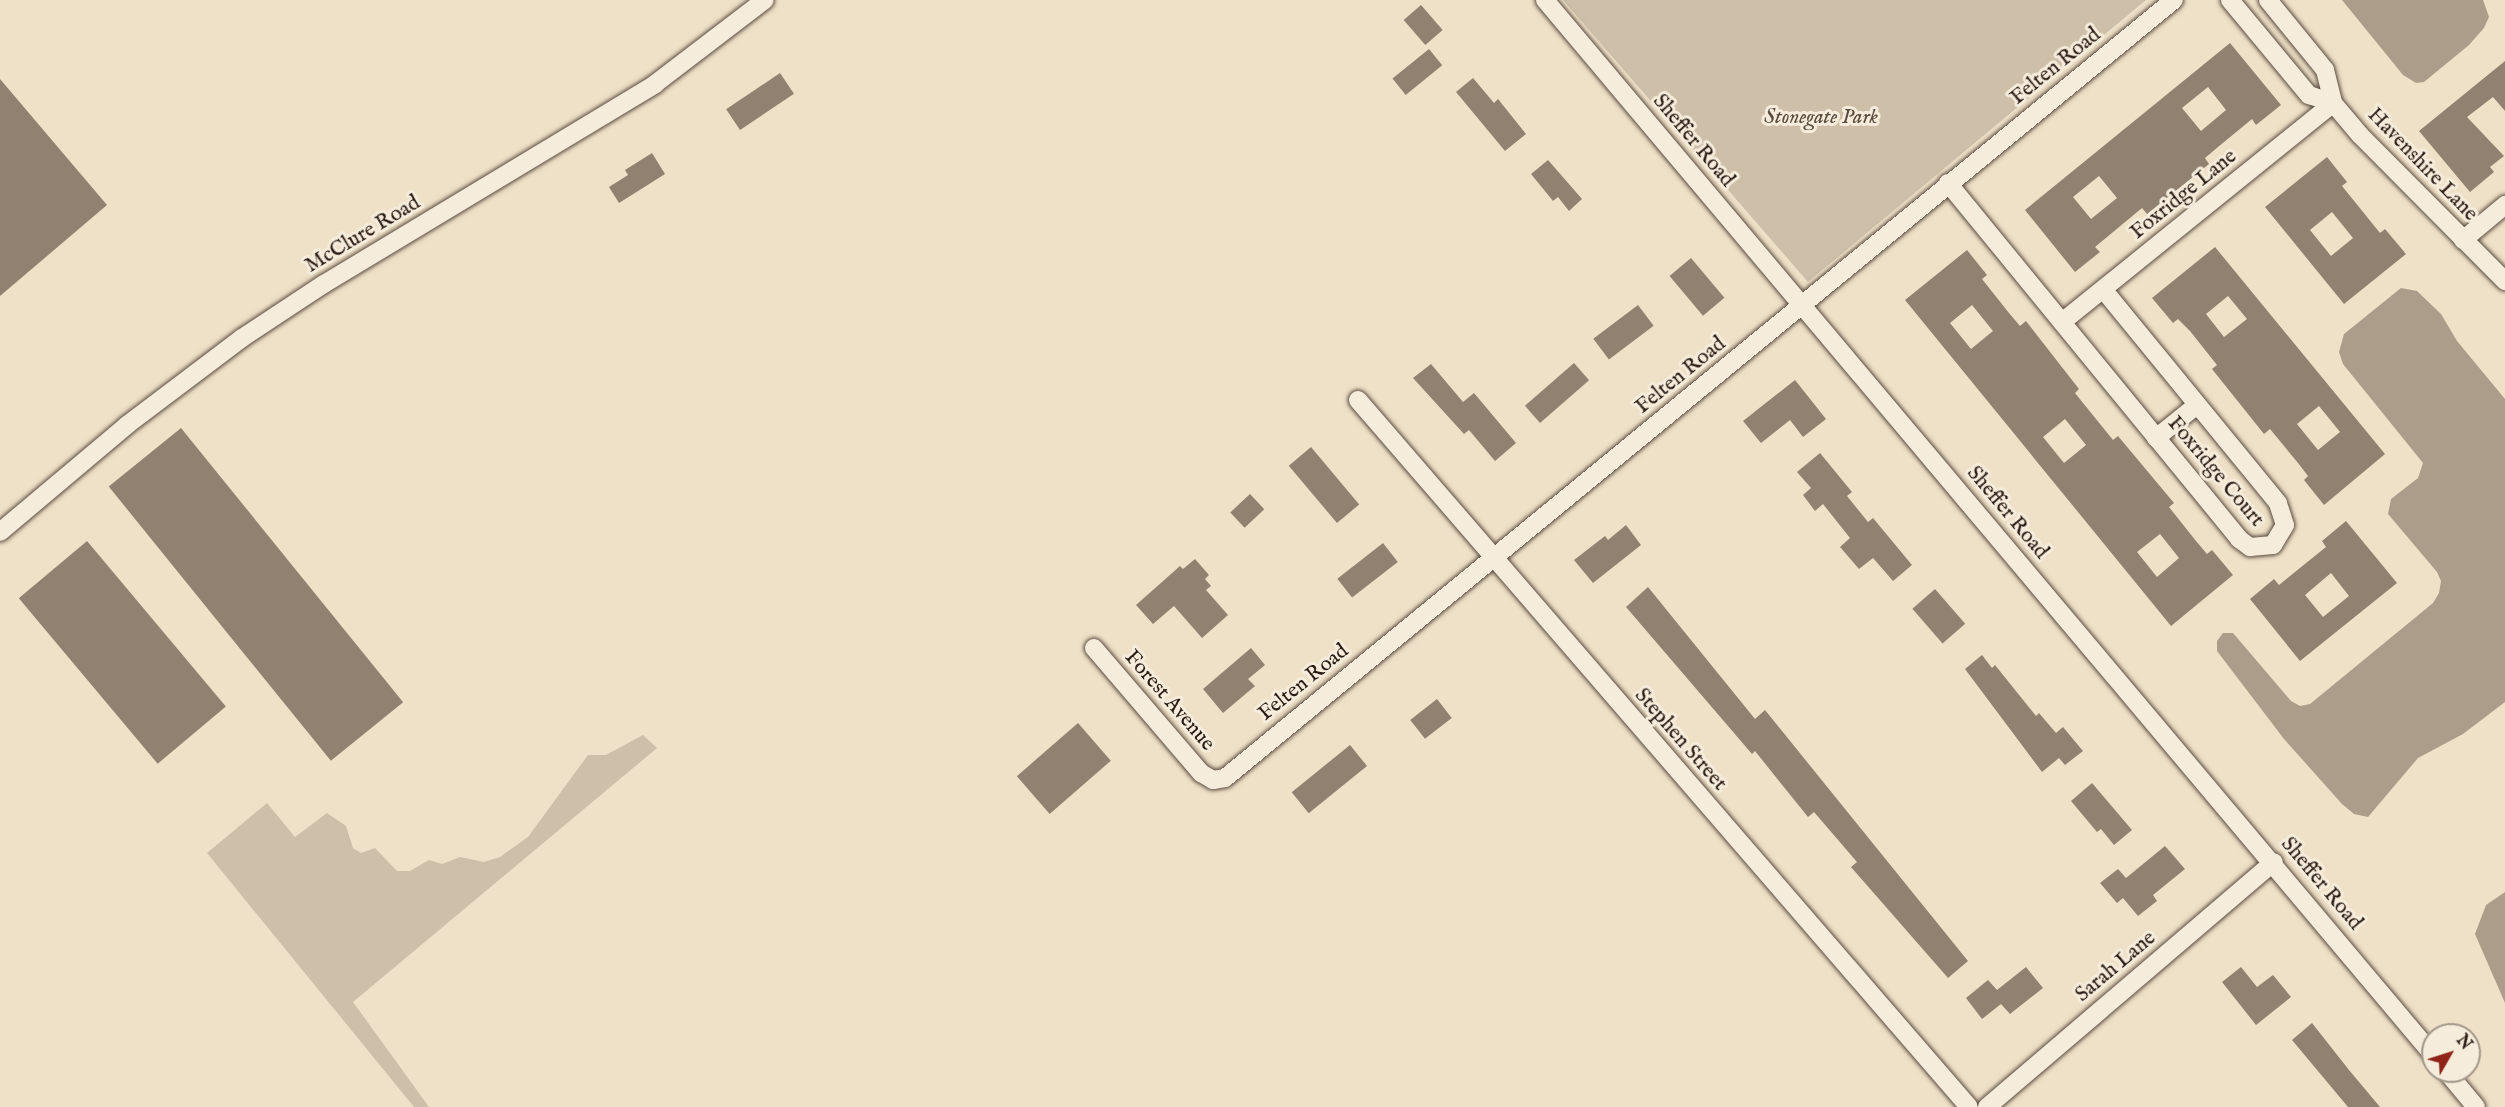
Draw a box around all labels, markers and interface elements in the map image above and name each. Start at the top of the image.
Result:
street label: Felten Road [2006,23,2106,111]
street label: Sheffer Road [1647,89,1739,193]
street label: Havenshire Lane [2362,103,2482,227]
park label: Stonegate Park [1764,105,1878,131]
street label: Foxridge Lane [2126,145,2242,245]
street label: McClure Road [301,191,425,279]
street label: Felten Road [1631,332,1731,420]
street label: Foxridge Court [2161,412,2269,532]
street label: Sheffer Road [1961,461,2053,565]
street label: Felten Road [1254,639,1354,727]
street label: Forest Avenue [1118,646,1220,756]
street label: Stephen Street [1629,684,1731,796]
street label: Sheffer Road [2275,832,2367,936]
street label: Sarah Lane [2071,926,2161,1008]
north arrow [2421,1023,2481,1083]
text: N [2451,1031,2476,1055]

